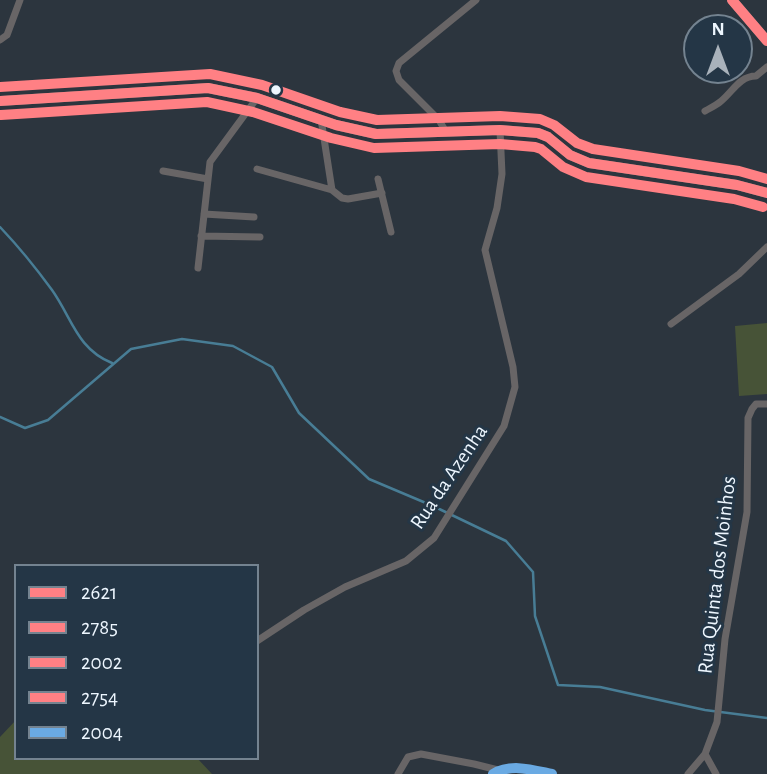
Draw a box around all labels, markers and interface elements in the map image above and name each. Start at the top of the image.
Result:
north arrow [683,14,753,84]
text: N [711,20,725,39]
unlabelled marker [269,83,283,97]
street label: Rua da Azenha [405,420,493,534]
street label: Rua Quinta dos Moinhos [692,475,742,675]
legend [14,564,259,760]
text: 2621 [81,582,117,603]
text: 2785 [81,617,118,638]
text: 2002 [81,652,122,673]
text: 2754 [81,687,118,708]
text: 2004 [81,722,123,743]

